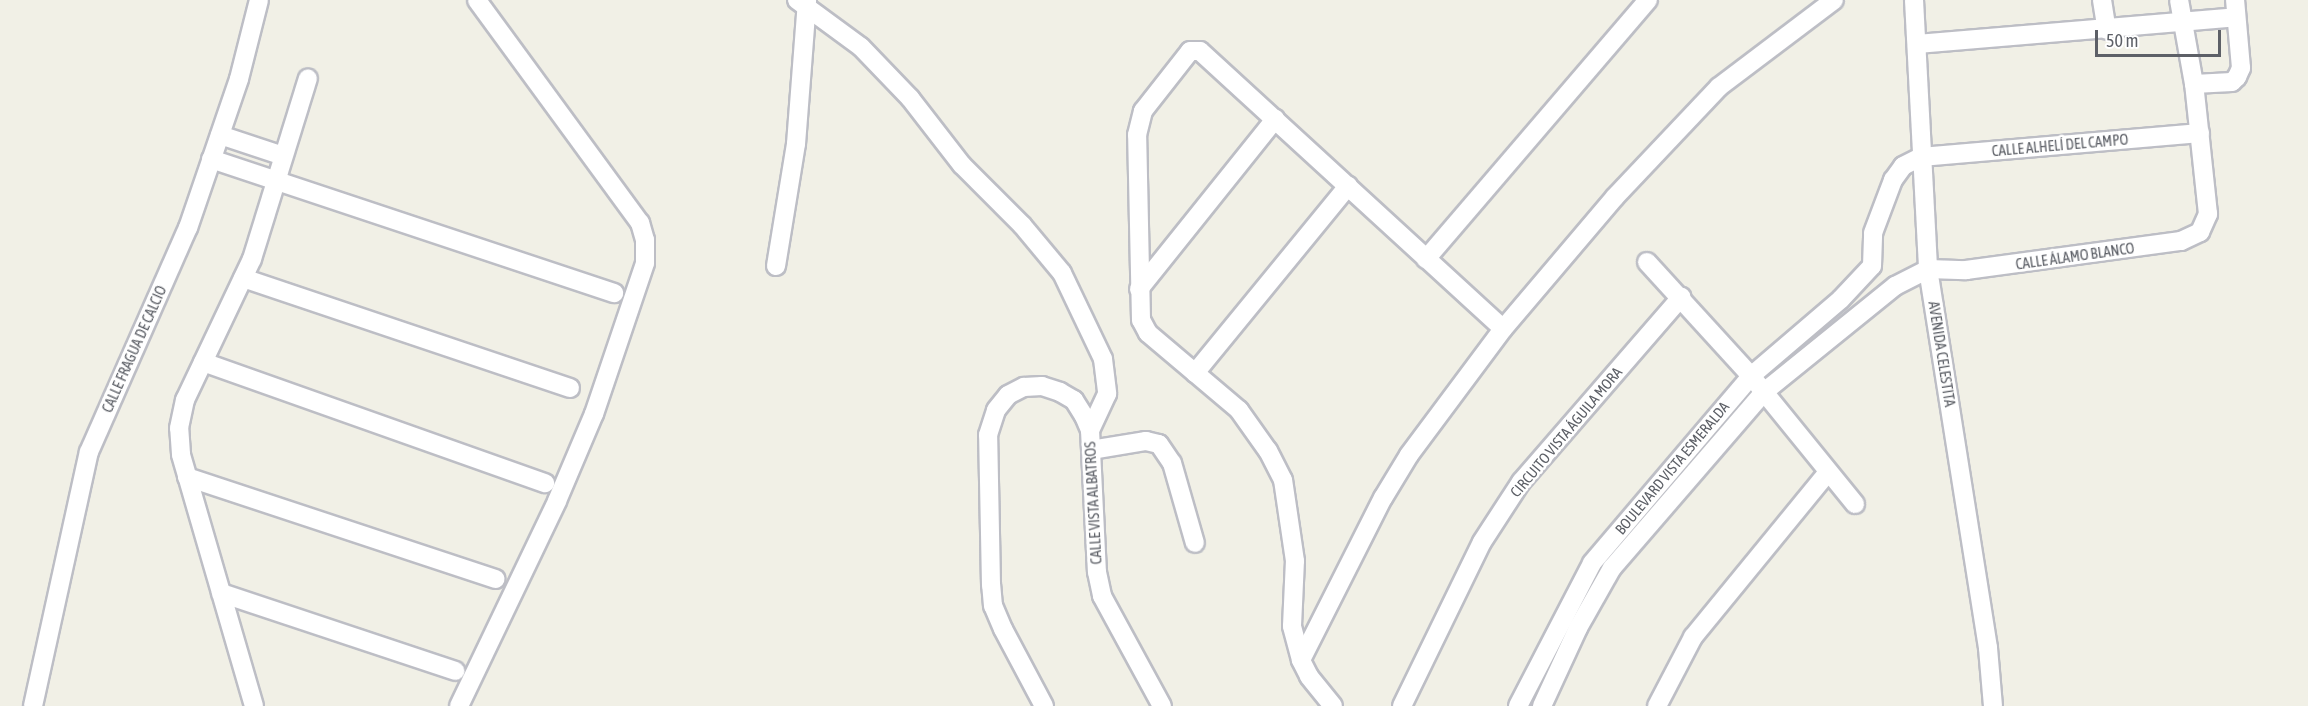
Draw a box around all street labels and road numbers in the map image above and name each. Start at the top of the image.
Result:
street label: CALLE ALHELÍ DEL CAMPO [1991,130,2129,160]
street label: CALLE ÁLAMO BLANCO [2014,239,2136,273]
street label: CALLE FRAGUA DE CALCIO [98,283,170,415]
street label: AVENIDA CELESTITA [1925,300,1959,408]
street label: CIRCUITO VISTA ÁGUILA MORA [1506,363,1626,501]
street label: BOULEVARD VISTA ESMERALDA [1611,398,1733,538]
street label: CALLE VISTA ALBATROS [1081,441,1105,565]

